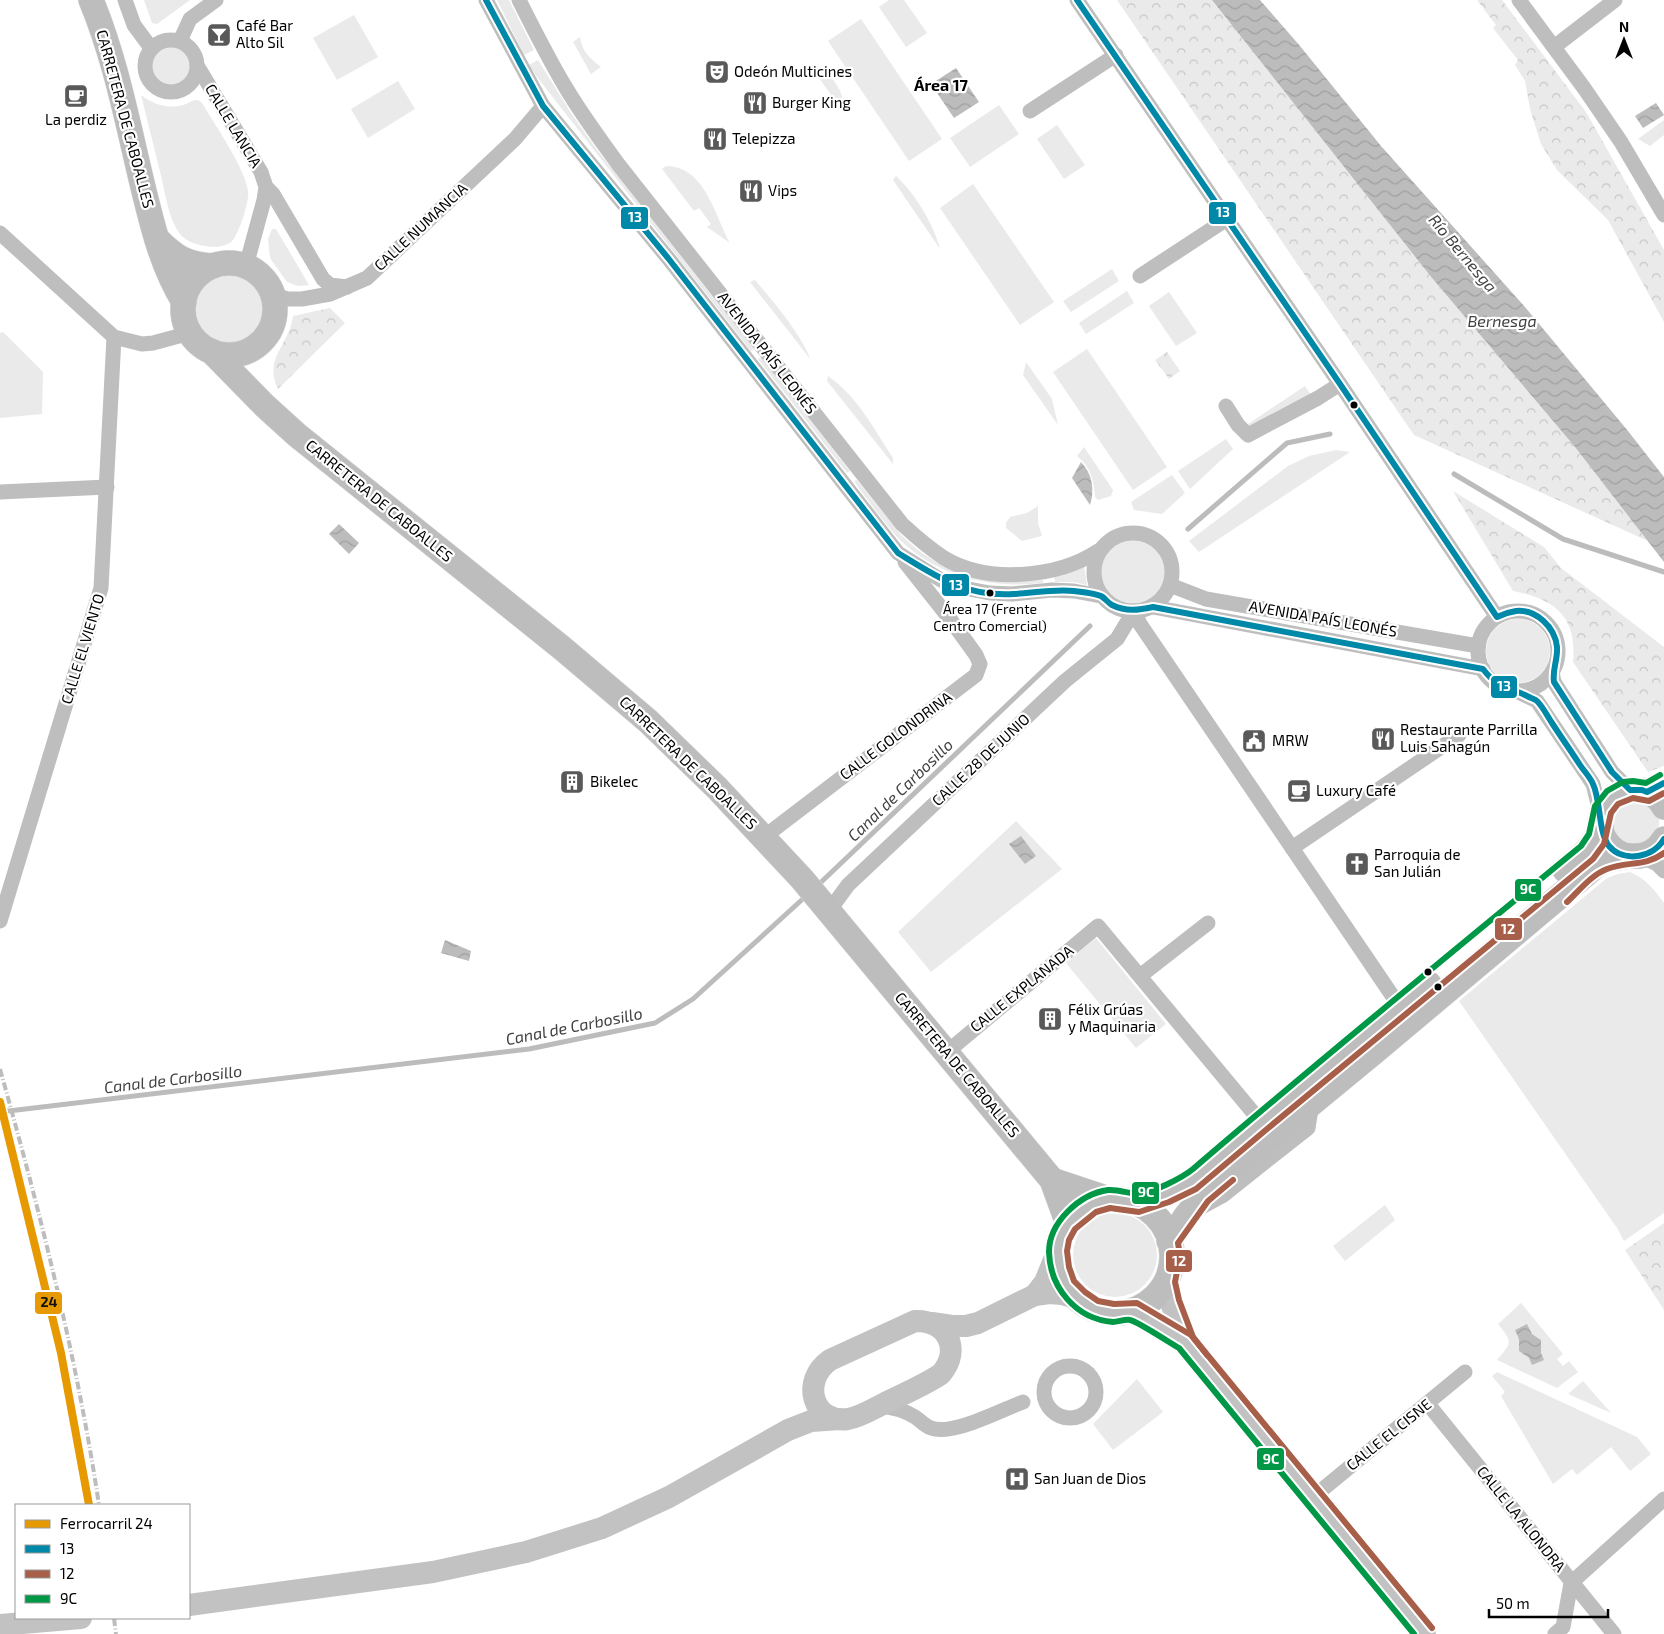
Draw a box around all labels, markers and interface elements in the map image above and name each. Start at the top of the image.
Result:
north arrow [1599,15,1649,65]
place label: Café Bar Alto Sil [236,16,293,51]
text: N [1619,18,1629,35]
bar icon: Café Bar Alto Sil [206,22,232,48]
street label: CARRETERA DE CABOALLES [93,28,158,210]
theatre icon: Odeón Multicines [704,59,730,85]
place label: Odeón Multicines [734,62,852,80]
district label: Área 17 [914,75,969,94]
street label: CALLE LANCIA [202,80,266,171]
cafe icon: La perdiz [63,83,89,109]
restaurant icon: Burger King [742,90,768,116]
place label: Burger King [772,93,852,111]
place label: La perdiz [45,110,107,128]
restaurant icon: Telepizza [702,126,728,152]
place label: Telepizza [732,129,796,147]
street label: CALLE NUMANCIA [370,178,471,274]
restaurant icon: Vips [738,178,764,204]
place label: Vips [768,181,797,199]
line badge: 13 [1208,201,1237,225]
text: 13 [1216,203,1230,220]
line badge: 13 [620,206,649,230]
text: 13 [628,208,642,225]
water label: Río Bernesga [1425,210,1501,295]
street label: AVENIDA PAÍS LEONÉS [715,288,821,417]
water label: Bernesga [1467,311,1537,330]
unlabelled marker [1349,400,1359,410]
street label: CARRETERA DE CABOALLES [302,435,457,565]
line badge: 13 [941,573,970,597]
text: 13 [949,576,963,593]
marker: Área 17 (Frente Centro Comercial) [985,588,995,598]
street label: CALLE EL VIENTO [57,591,107,706]
street label: AVENIDA PAÍS LEONÉS [1248,596,1399,640]
place label: Área 17 (Frente Centro Comercial) [933,600,1047,634]
line badge: 13 [1490,675,1518,699]
text: 13 [1497,677,1511,694]
street label: CALLE GOLONDRINA [836,687,955,783]
street label: CARRETERA DE CABOALLES [616,692,761,833]
street label: CALLE 28 DE JUNIO [928,709,1033,809]
place label: Restaurante Parrilla Luis Sahagún [1400,720,1537,755]
restaurant icon: Restaurante Parrilla Luis Sahagún [1370,726,1396,752]
public building icon: MRW [1241,728,1267,754]
place label: MRW [1272,731,1309,749]
water label: Canal de Carbosillo [843,735,956,845]
building icon: Bikelec [559,769,585,795]
place label: Bikelec [590,772,638,790]
cafe icon: Luxury Café [1286,778,1312,804]
place label: Luxury Café [1316,781,1396,799]
place label: Parroquia de San Julián [1374,845,1460,880]
church icon: Parroquia de San Julián [1344,851,1370,877]
line badge: 9C [1514,878,1542,902]
text: 9C [1520,880,1536,897]
line badge: 12 [1494,917,1523,941]
text: 12 [1501,920,1515,937]
street label: CALLE EXPLANADA [966,941,1077,1035]
unlabelled marker [1423,967,1433,977]
unlabelled marker [1433,982,1443,992]
street label: CARRETERA DE CABOALLES [892,988,1024,1141]
place label: Félix Grúas y Maquinaria [1068,1000,1156,1035]
water label: Canal de Carbosillo [504,1003,644,1048]
building icon: Félix Grúas y Maquinaria [1037,1006,1063,1032]
water label: Canal de Carbosillo [103,1061,243,1096]
line badge: 9C [1131,1181,1160,1205]
text: 9C [1138,1183,1154,1200]
line badge: 12 [1165,1249,1193,1273]
text: 12 [1172,1252,1186,1269]
line badge: 24 [34,1291,63,1315]
text: 24 [40,1293,58,1310]
street label: CALLE EL CISNE [1342,1394,1434,1474]
line badge: 9C [1256,1447,1285,1471]
text: 9C [1263,1450,1279,1467]
street label: CALLE LA ALONDRA [1474,1462,1570,1575]
hospital icon: San Juan de Dios [1004,1466,1030,1492]
place label: San Juan de Dios [1034,1469,1146,1487]
legend [15,1504,190,1619]
text: Ferrocarril 24 [60,1514,153,1532]
text: 13 [60,1539,74,1557]
text: 12 [60,1564,74,1582]
scale bar [1489,1586,1608,1618]
text: 9C [60,1589,78,1607]
text: 50 m [1496,1594,1530,1612]

